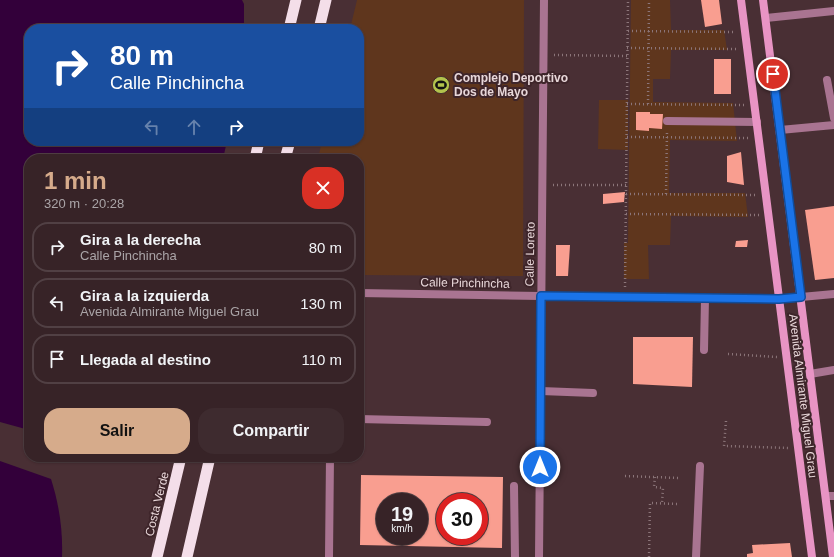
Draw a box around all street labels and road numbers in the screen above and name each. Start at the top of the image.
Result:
street label: Calle Loreto [522,221,538,286]
street label: Calle Pinchincha [420,275,510,291]
street label: Avenida Almirante Miguel Grau [786,313,820,479]
street label: Costa Verde [142,470,172,538]

